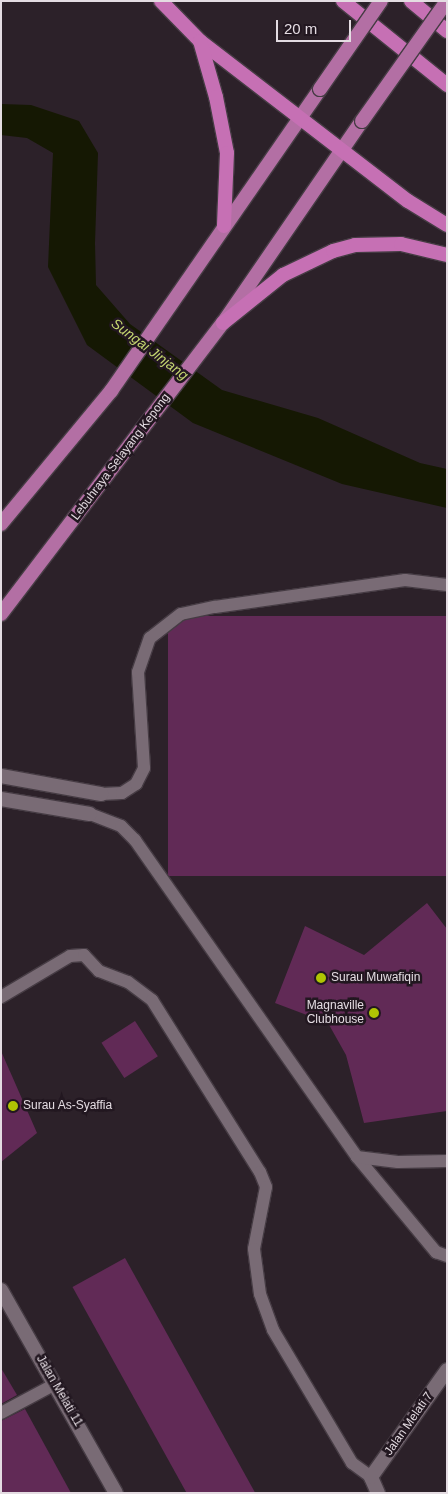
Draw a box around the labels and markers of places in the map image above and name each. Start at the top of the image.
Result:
place label: Surau Muwafiqin [331,971,420,985]
marker: Surau Muwafiqin [315,972,327,984]
place label: Magnaville Clubhouse [307,999,364,1027]
marker: Magnaville Clubhouse [368,1007,380,1019]
place label: Surau As-Syaffia [23,1099,113,1113]
marker: Surau As-Syaffia [7,1100,19,1112]

